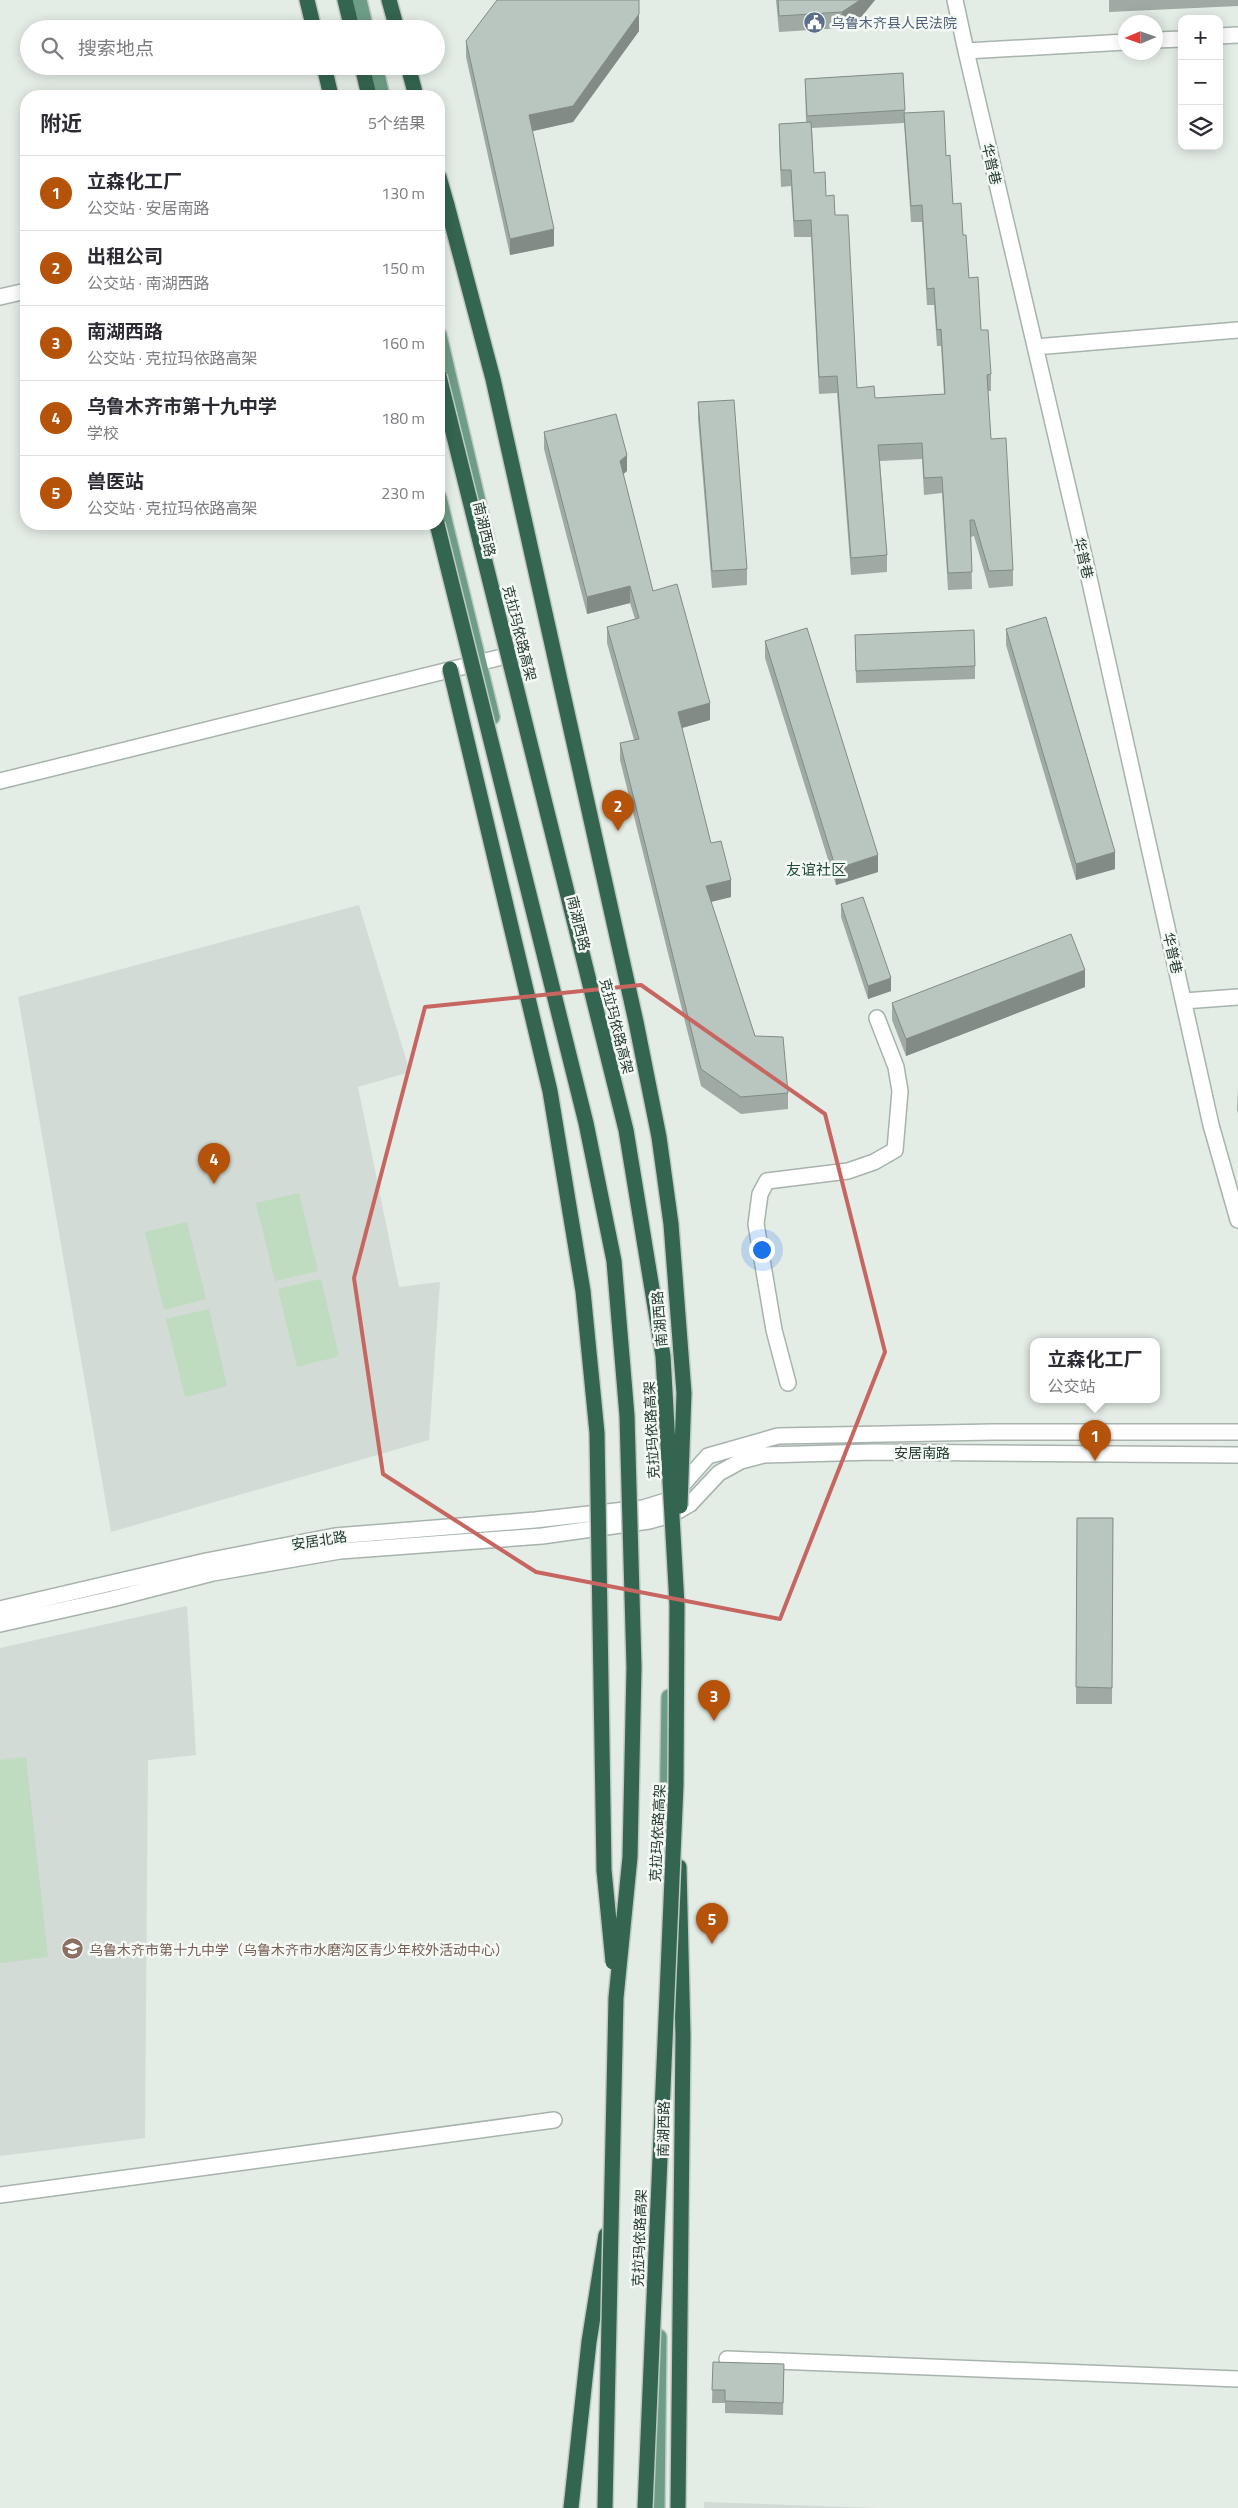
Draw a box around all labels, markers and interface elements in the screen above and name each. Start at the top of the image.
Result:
public building icon: 乌鲁木齐县人民法院 [803,10,827,34]
place label: 乌鲁木齐县人民法院 [831,12,957,33]
north arrow [1118,15,1163,60]
map controls [1178,15,1223,150]
button: + [1178,15,1223,60]
search box [20,20,445,75]
text: 搜索地点 [78,33,154,62]
icon: search [38,34,66,62]
button: − [1178,60,1223,105]
button: layers [1178,105,1223,150]
text: 附近 [40,107,82,139]
text: 5个结果 [368,111,425,135]
street label: 华普巷 [977,141,1007,187]
text: 立森化工厂 [87,166,182,195]
text: 1 [52,181,60,205]
text: 130 m [381,181,425,205]
text: 公交站 · 安居南路 [87,196,210,220]
text: 出租公司 [87,241,163,270]
text: 2 [52,256,60,280]
text: 150 m [381,256,425,280]
text: 公交站 · 南湖西路 [87,271,210,295]
text: 南湖西路 [87,316,163,345]
text: 3 [52,331,60,355]
text: 160 m [381,331,425,355]
text: 公交站 · 克拉玛依路高架 [87,346,258,370]
text: 乌鲁木齐市第十九中学 [87,391,277,420]
text: 4 [52,406,60,430]
text: 180 m [381,406,425,430]
text: 学校 [87,421,119,445]
text: 兽医站 [87,466,144,495]
text: 5 [52,481,60,505]
text: 230 m [381,481,425,505]
text: 公交站 · 克拉玛依路高架 [87,496,258,520]
street label: 南湖西路 [468,499,502,559]
street label: 华普巷 [1069,535,1099,581]
street label: 克拉玛依路高架 [498,583,542,683]
pin: 2 [602,790,634,831]
district label: 友谊社区 [786,858,846,881]
street label: 南湖西路 [562,893,596,953]
street label: 华普巷 [1158,930,1188,976]
street label: 克拉玛依路高架 [595,976,639,1076]
pin: 4 [198,1143,230,1184]
your location [749,1237,775,1263]
street label: 南湖西路 [646,1290,672,1348]
popup [1030,1338,1160,1403]
text: 立森化工厂 [1047,1344,1143,1373]
text: 公交站 [1047,1374,1096,1398]
street label: 克拉玛依路高架 [638,1381,664,1479]
pin: 1 [1079,1420,1111,1461]
street label: 安居南路 [894,1442,950,1463]
street label: 安居北路 [290,1525,348,1555]
pin: 3 [698,1680,730,1721]
street label: 克拉玛依路高架 [644,1784,670,1882]
pin: 5 [696,1903,728,1944]
school or university icon: 乌鲁木齐市第十九中学（乌鲁木齐市水磨沟区青少年校外活动中心） [61,1937,85,1961]
place label: 乌鲁木齐市第十九中学（乌鲁木齐市水磨沟区青少年校外活动中心） [89,1939,509,1960]
street label: 南湖西路 [652,2101,674,2157]
street label: 克拉玛依路高架 [627,2189,651,2287]

